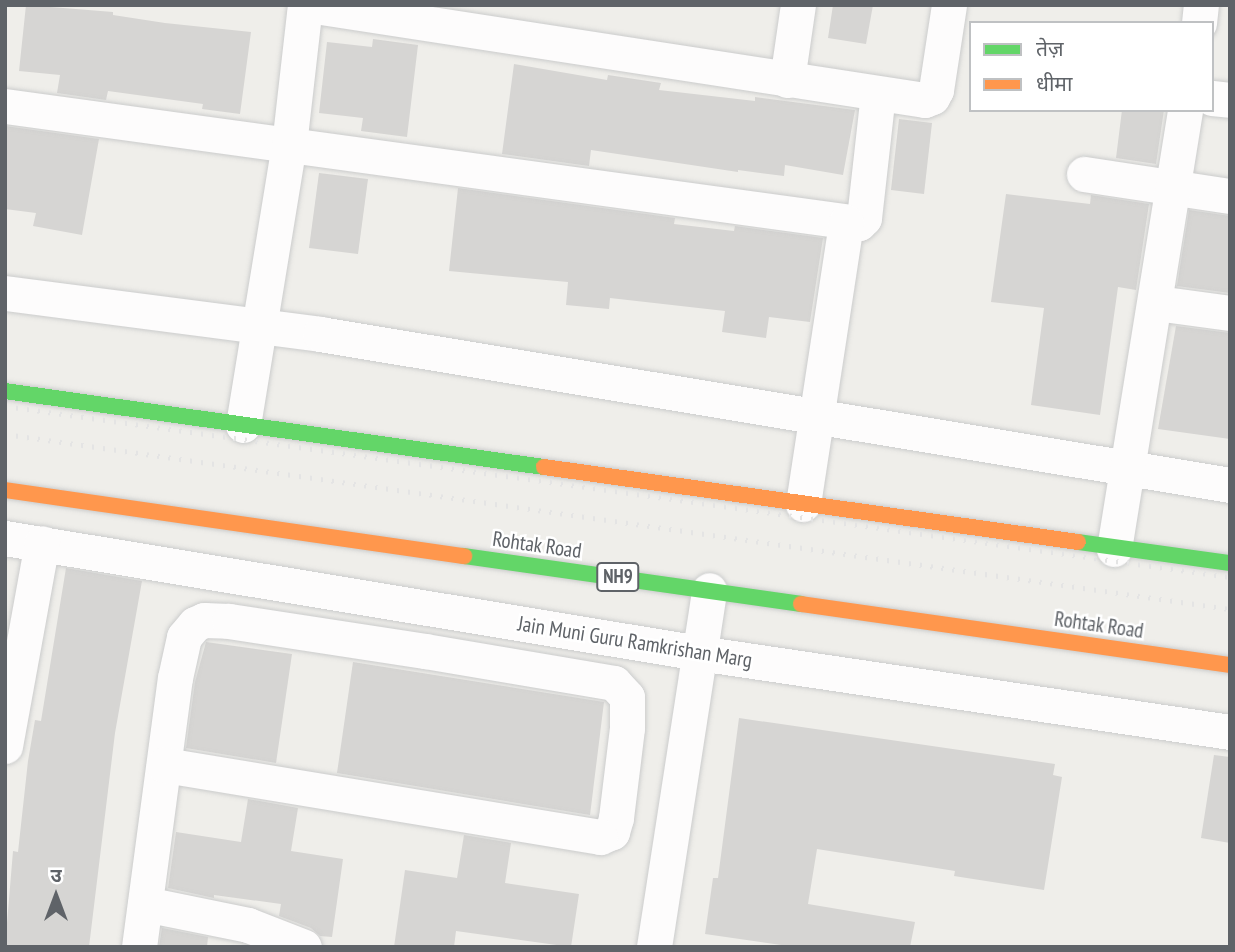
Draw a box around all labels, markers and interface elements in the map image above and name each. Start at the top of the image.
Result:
legend [969,21,1214,112]
text: तेज़ [1036,35,1064,62]
text: धीमा [1036,70,1072,97]
street label: Rohtak Road [491,526,583,564]
road number: NH9 [595,562,641,592]
street label: Rohtak Road [1053,606,1145,644]
street label: Jain Muni Guru Ramkrishan Marg [516,611,754,673]
north arrow [21,861,91,931]
text: उ [50,863,62,887]

